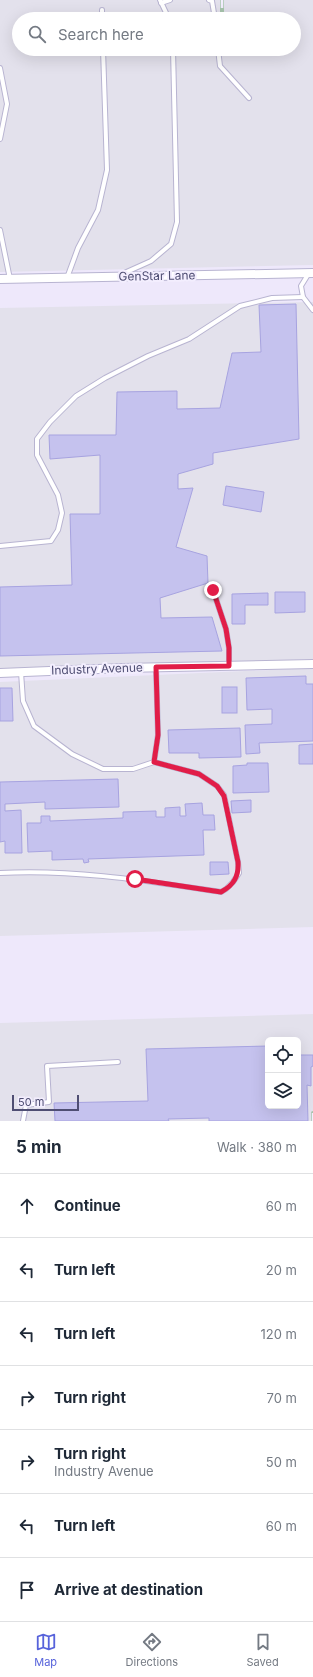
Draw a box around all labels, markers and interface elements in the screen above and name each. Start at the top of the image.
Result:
search box [12,12,301,56]
icon: search [26,23,48,45]
text: Search here [58,25,144,44]
street label: GenStar Lane [118,267,196,284]
route end [204,581,222,599]
street label: Industry Avenue [51,659,143,678]
route start [126,870,144,888]
map controls [265,1037,301,1109]
button: locate [265,1037,301,1073]
button: layers [265,1073,301,1109]
scale bar [12,1093,79,1112]
text: 50 m [18,1095,44,1109]
text: 5 min [16,1137,62,1157]
text: Walk · 380 m [217,1139,297,1155]
icon: ahead [16,1195,38,1217]
text: Continue [54,1196,121,1215]
text: 60 m [266,1198,297,1214]
icon: left [16,1259,38,1281]
text: Turn left [54,1260,115,1279]
text: 20 m [266,1262,297,1278]
icon: left [16,1323,38,1345]
text: Turn left [54,1324,115,1343]
text: 120 m [261,1326,297,1342]
icon: right [16,1387,38,1409]
text: Turn right [54,1388,126,1407]
text: 70 m [267,1390,297,1406]
text: Turn right [54,1444,126,1463]
icon: right [16,1451,38,1473]
text: 50 m [266,1454,297,1470]
text: Industry Avenue [54,1463,154,1479]
icon: left [16,1515,38,1537]
text: Turn left [54,1516,115,1535]
text: 60 m [266,1518,297,1534]
icon: arrive [16,1579,38,1601]
text: Arrive at destination [54,1580,203,1599]
tab: Map [34,1631,57,1669]
tab: Directions [126,1631,178,1669]
tab: Saved [247,1631,279,1669]

